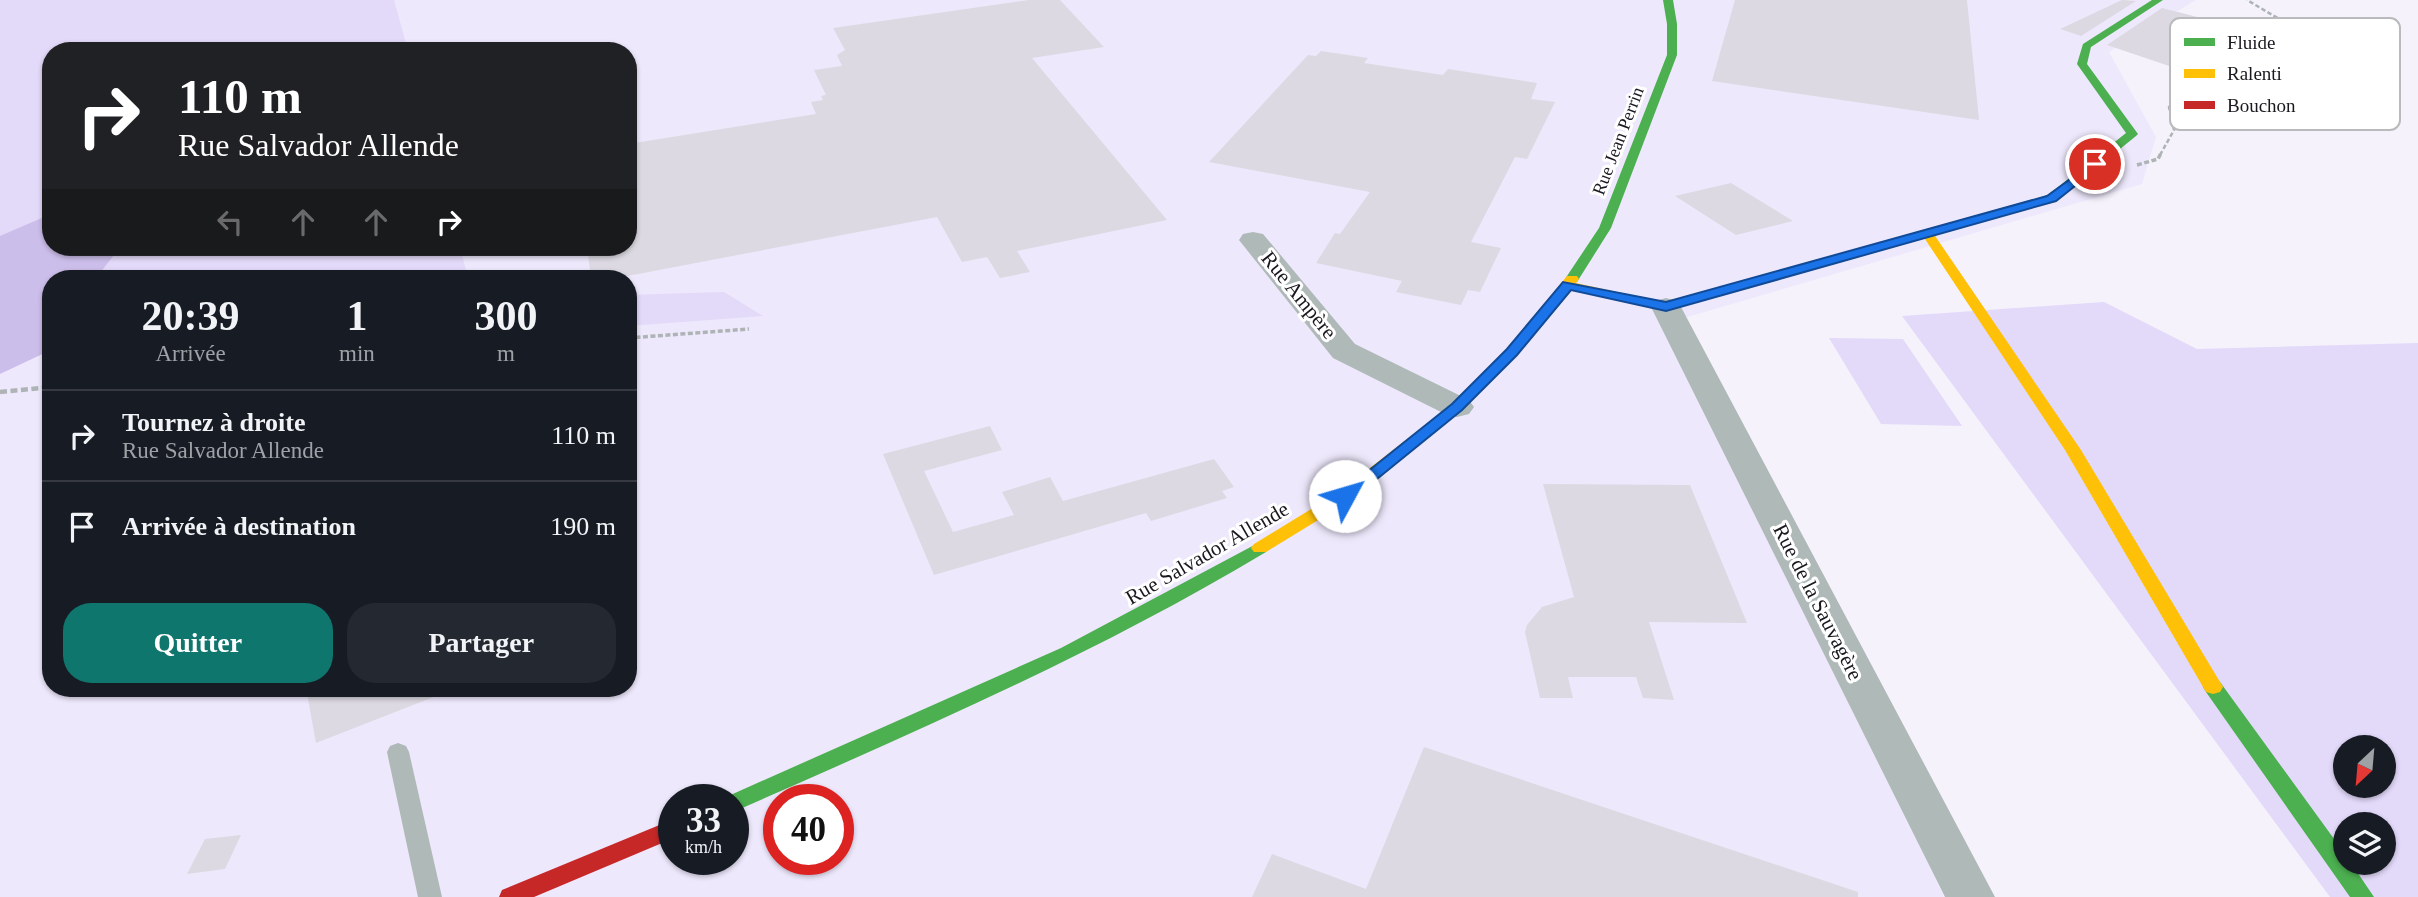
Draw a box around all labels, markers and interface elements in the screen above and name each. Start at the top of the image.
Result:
legend [2170,18,2400,130]
text: Fluide [2227,32,2276,53]
text: Ralenti [2227,63,2282,84]
text: 110 m [178,69,302,124]
icon: right [63,70,154,161]
street label: Rue Jean Perrin [1588,84,1648,198]
text: Bouchon [2227,95,2296,116]
text: Rue Salvador Allende [178,127,459,163]
pin [2065,134,2125,194]
icon: arrive [2076,145,2114,183]
icon: left [211,203,249,241]
icon: ahead [284,203,322,241]
icon: ahead [357,203,395,241]
icon: right [430,203,468,241]
street label: Rue Ampère [1256,246,1342,344]
text: 20:39 [142,293,240,339]
text: 1 [346,293,367,339]
text: 300 [474,293,537,339]
text: Arrivée [155,341,226,366]
text: min [339,341,375,366]
text: m [497,341,515,366]
text: Tournez à droite [122,408,305,437]
icon: right [63,417,101,455]
text: 110 m [551,421,616,450]
text: Rue Salvador Allende [122,438,324,463]
position arrow [1308,459,1382,533]
street label: Rue Salvador Allende [1121,497,1293,609]
icon: arrive [63,508,101,546]
text: Arrivée à destination [122,512,356,541]
text: 190 m [550,512,616,541]
street label: Rue de la Sauvagère [1768,520,1868,684]
button: Quitter [63,603,333,683]
button: Partager [347,603,616,683]
north arrow [2333,735,2396,798]
map controls [2333,735,2396,875]
speed limit sign: 40 [763,784,854,875]
text: 33 [686,801,721,840]
button: layers [2333,812,2396,875]
text: km/h [685,837,722,857]

